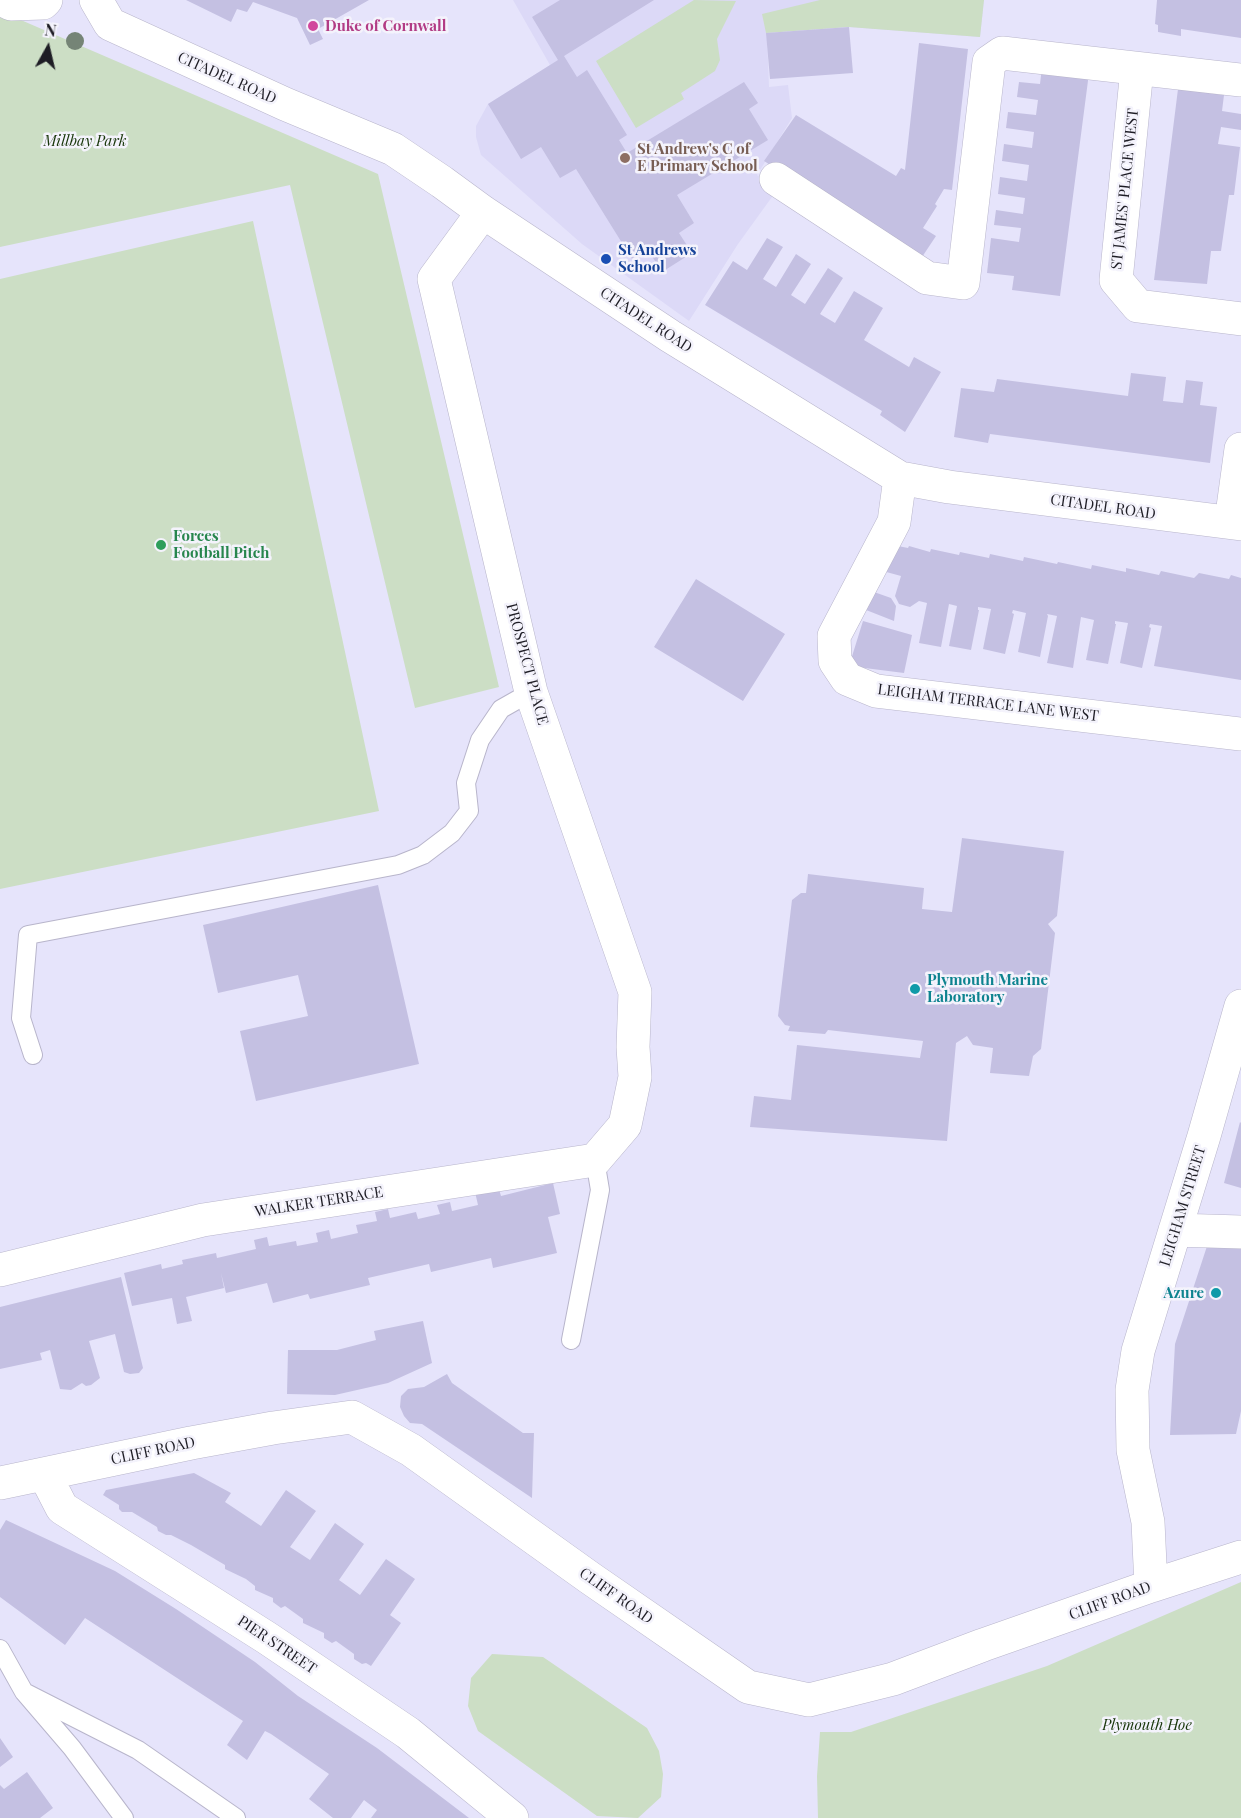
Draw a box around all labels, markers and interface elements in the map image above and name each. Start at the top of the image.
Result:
place label: Duke of Cornwall [325,17,446,35]
north arrow [18,18,78,78]
text: N [43,18,58,41]
marker: Duke of Cornwall [306,19,320,33]
street label: CITADEL ROAD [175,48,279,108]
street label: ST JAMES' PLACE WEST [1108,107,1142,271]
park label: Millbay Park [43,132,127,150]
place label: St Andrew's C of E Primary School [637,140,758,175]
marker: St Andrew's C of E Primary School [618,151,632,165]
place label: St Andrews School [618,241,696,276]
marker: St Andrews School [599,252,613,266]
street label: CITADEL ROAD [597,284,695,356]
street label: CITADEL ROAD [1049,491,1157,523]
place label: Forces Football Pitch [173,527,269,562]
marker: Forces Football Pitch [154,538,168,552]
street label: PROSPECT PLACE [502,601,552,727]
street label: LEIGHAM TERRACE LANE WEST [876,680,1100,726]
place label: Plymouth Marine Laboratory [927,971,1048,1006]
marker: Plymouth Marine Laboratory [908,982,922,996]
street label: LEIGHAM STREET [1156,1143,1210,1269]
street label: WALKER TERRACE [254,1183,384,1221]
place label: Azure [1163,1284,1204,1302]
marker: Azure [1209,1286,1223,1300]
street label: CLIFF ROAD [109,1433,197,1469]
street label: CLIFF ROAD [576,1564,656,1628]
street label: CLIFF ROAD [1067,1578,1153,1624]
street label: PIER STREET [234,1612,320,1678]
park label: Plymouth Hoe [1102,1716,1192,1734]

